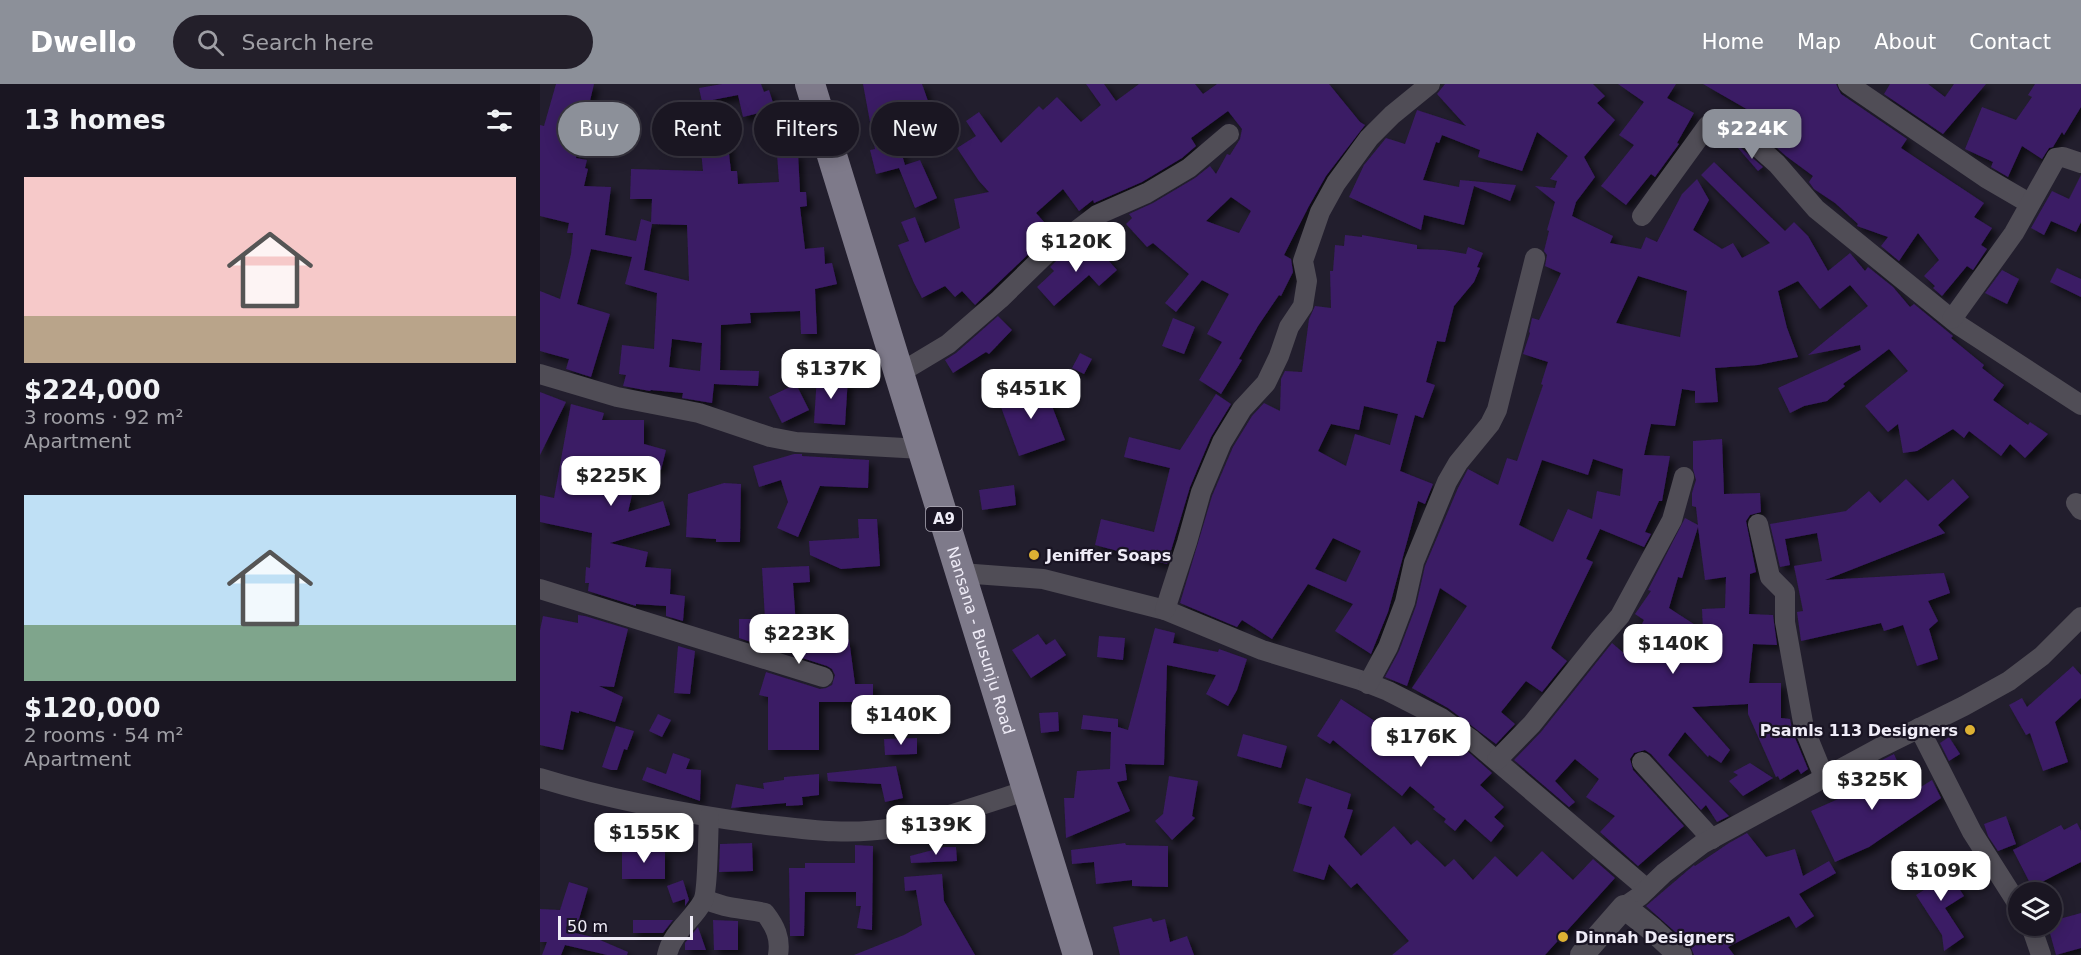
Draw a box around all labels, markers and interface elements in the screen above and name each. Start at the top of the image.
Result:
search box [173,15,593,69]
text: Dwello [30,26,137,59]
icon: search [194,26,227,59]
text: Search here [242,30,374,55]
text: Home [1702,30,1764,54]
text: Map [1797,30,1841,54]
text: About [1874,30,1936,54]
text: Contact [1969,30,2051,54]
chip: Buy [558,102,640,156]
chip: Rent [652,102,742,156]
chip: Filters [754,102,859,156]
chip: New [871,102,959,156]
icon: filters [483,104,516,137]
text: 13 homes [24,105,166,135]
pin: $224K [1710,109,1794,160]
text: $224K [1716,116,1788,140]
icon: home [216,216,324,324]
pin: $120K [1034,222,1118,273]
text: $120K [1040,229,1112,253]
pin: $137K [789,349,873,400]
text: $137K [795,356,867,380]
pin: $451K [989,369,1073,420]
text: $224,000 [24,375,161,405]
text: $451K [995,376,1067,400]
text: 3 rooms · 92 m² [24,405,184,429]
text: Apartment [24,429,131,453]
pin: $225K [569,456,653,507]
text: $225K [575,463,647,487]
road number: A9 [926,507,962,531]
icon: home [216,534,324,642]
street label: Nansana - Busunju Road [943,544,1019,737]
place label: Jeniffer Soaps [1045,546,1171,565]
marker: Jeniffer Soaps [1027,548,1041,562]
pin: $223K [757,614,841,665]
text: $223K [763,621,835,645]
pin: $140K [1631,624,1715,675]
text: $140K [1637,631,1709,655]
text: $120,000 [24,693,161,723]
pin: $140K [859,695,943,746]
text: $140K [865,702,937,726]
pin: $176K [1379,717,1463,768]
place label: Psamls 113 Designers [1760,721,1958,740]
text: 2 rooms · 54 m² [24,723,184,747]
marker: Psamls 113 Designers [1963,723,1977,737]
text: $176K [1385,724,1457,748]
text: Apartment [24,747,131,771]
pin: $325K [1830,760,1914,811]
text: $325K [1836,767,1908,791]
pin: $139K [894,805,978,856]
text: $139K [900,812,972,836]
pin: $155K [602,813,686,864]
text: $155K [608,820,680,844]
pin: $109K [1899,851,1983,902]
text: $109K [1905,858,1977,882]
map controls [2008,882,2062,936]
button: layers [2008,882,2062,936]
scale bar [558,913,693,940]
text: 50 m [567,917,608,936]
place label: Dinnah Designers [1575,928,1735,947]
marker: Dinnah Designers [1556,930,1570,944]

